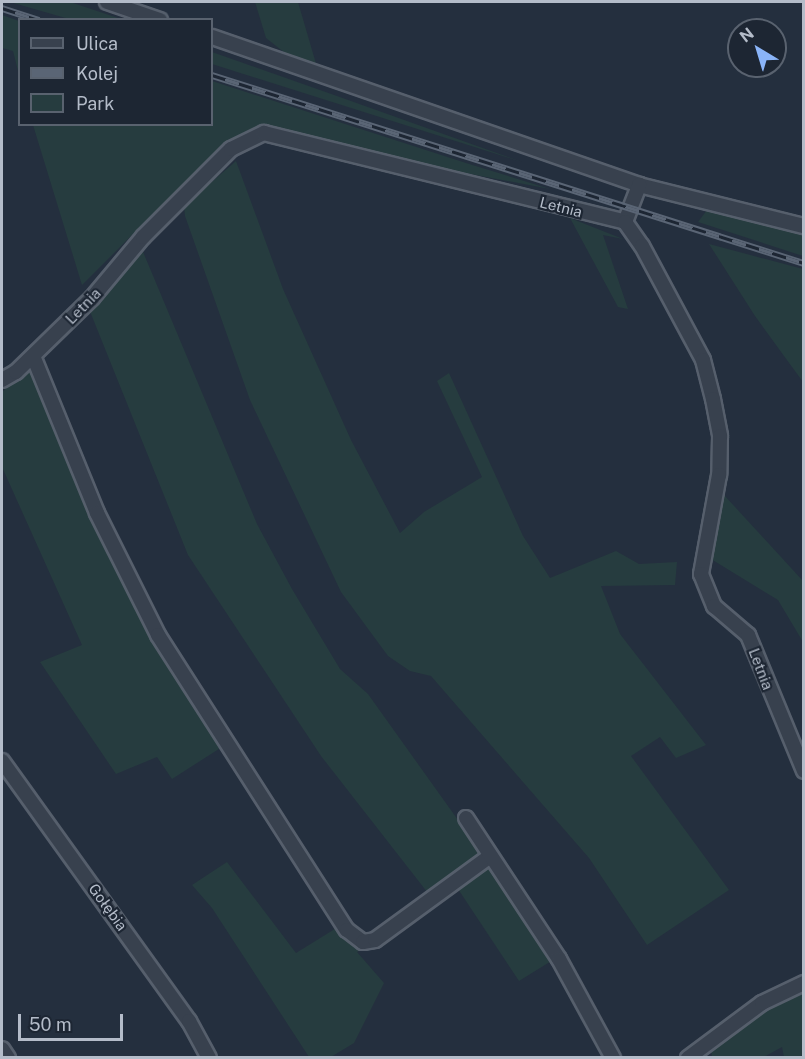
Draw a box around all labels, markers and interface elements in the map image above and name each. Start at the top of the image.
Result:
legend [18,18,213,126]
north arrow [727,18,787,78]
text: N [736,24,758,46]
text: Ulica [76,33,118,54]
text: Kolej [76,63,118,84]
text: Park [76,93,114,114]
street label: Letnia [538,193,584,221]
street label: Letnia [62,284,104,328]
street label: Letnia [745,646,777,692]
street label: Gołębia [85,880,131,934]
scale bar [21,1002,126,1040]
text: 50 m [29,1014,72,1035]

